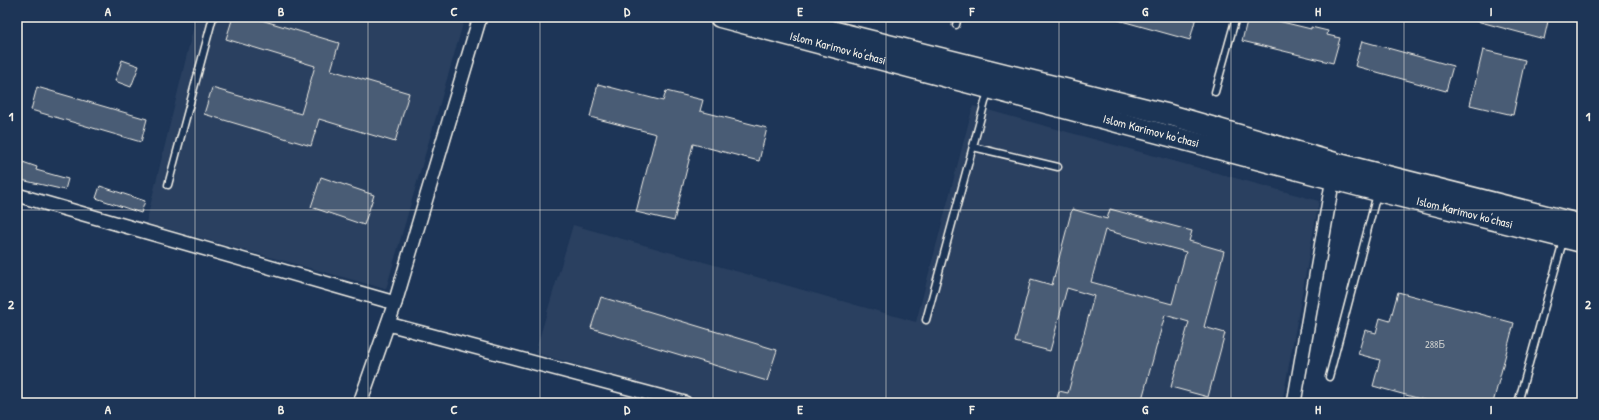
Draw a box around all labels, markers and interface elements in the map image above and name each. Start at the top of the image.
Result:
text: A [105,2,112,20]
text: B [278,2,285,20]
text: C [450,2,458,20]
text: D [624,2,631,20]
text: E [797,2,803,20]
text: F [969,2,976,20]
text: G [1142,2,1149,20]
text: H [1315,2,1321,20]
text: I [1489,2,1493,20]
street label: Islom Karimov ko'chasi [788,27,888,69]
text: 1 [9,107,14,125]
text: 1 [1586,107,1591,125]
street label: Islom Karimov ko'chasi [1101,110,1201,151]
street label: Islom Karimov ko'chasi [1415,192,1515,232]
text: 2 [8,295,15,313]
text: 2 [1585,295,1592,313]
house number: 288Б [1425,338,1445,351]
text: A [105,400,112,418]
text: B [278,400,285,418]
text: C [450,400,458,418]
text: D [624,400,631,418]
text: E [797,400,803,418]
text: F [969,400,976,418]
text: G [1142,400,1149,418]
text: H [1315,400,1321,418]
text: I [1489,400,1493,418]

